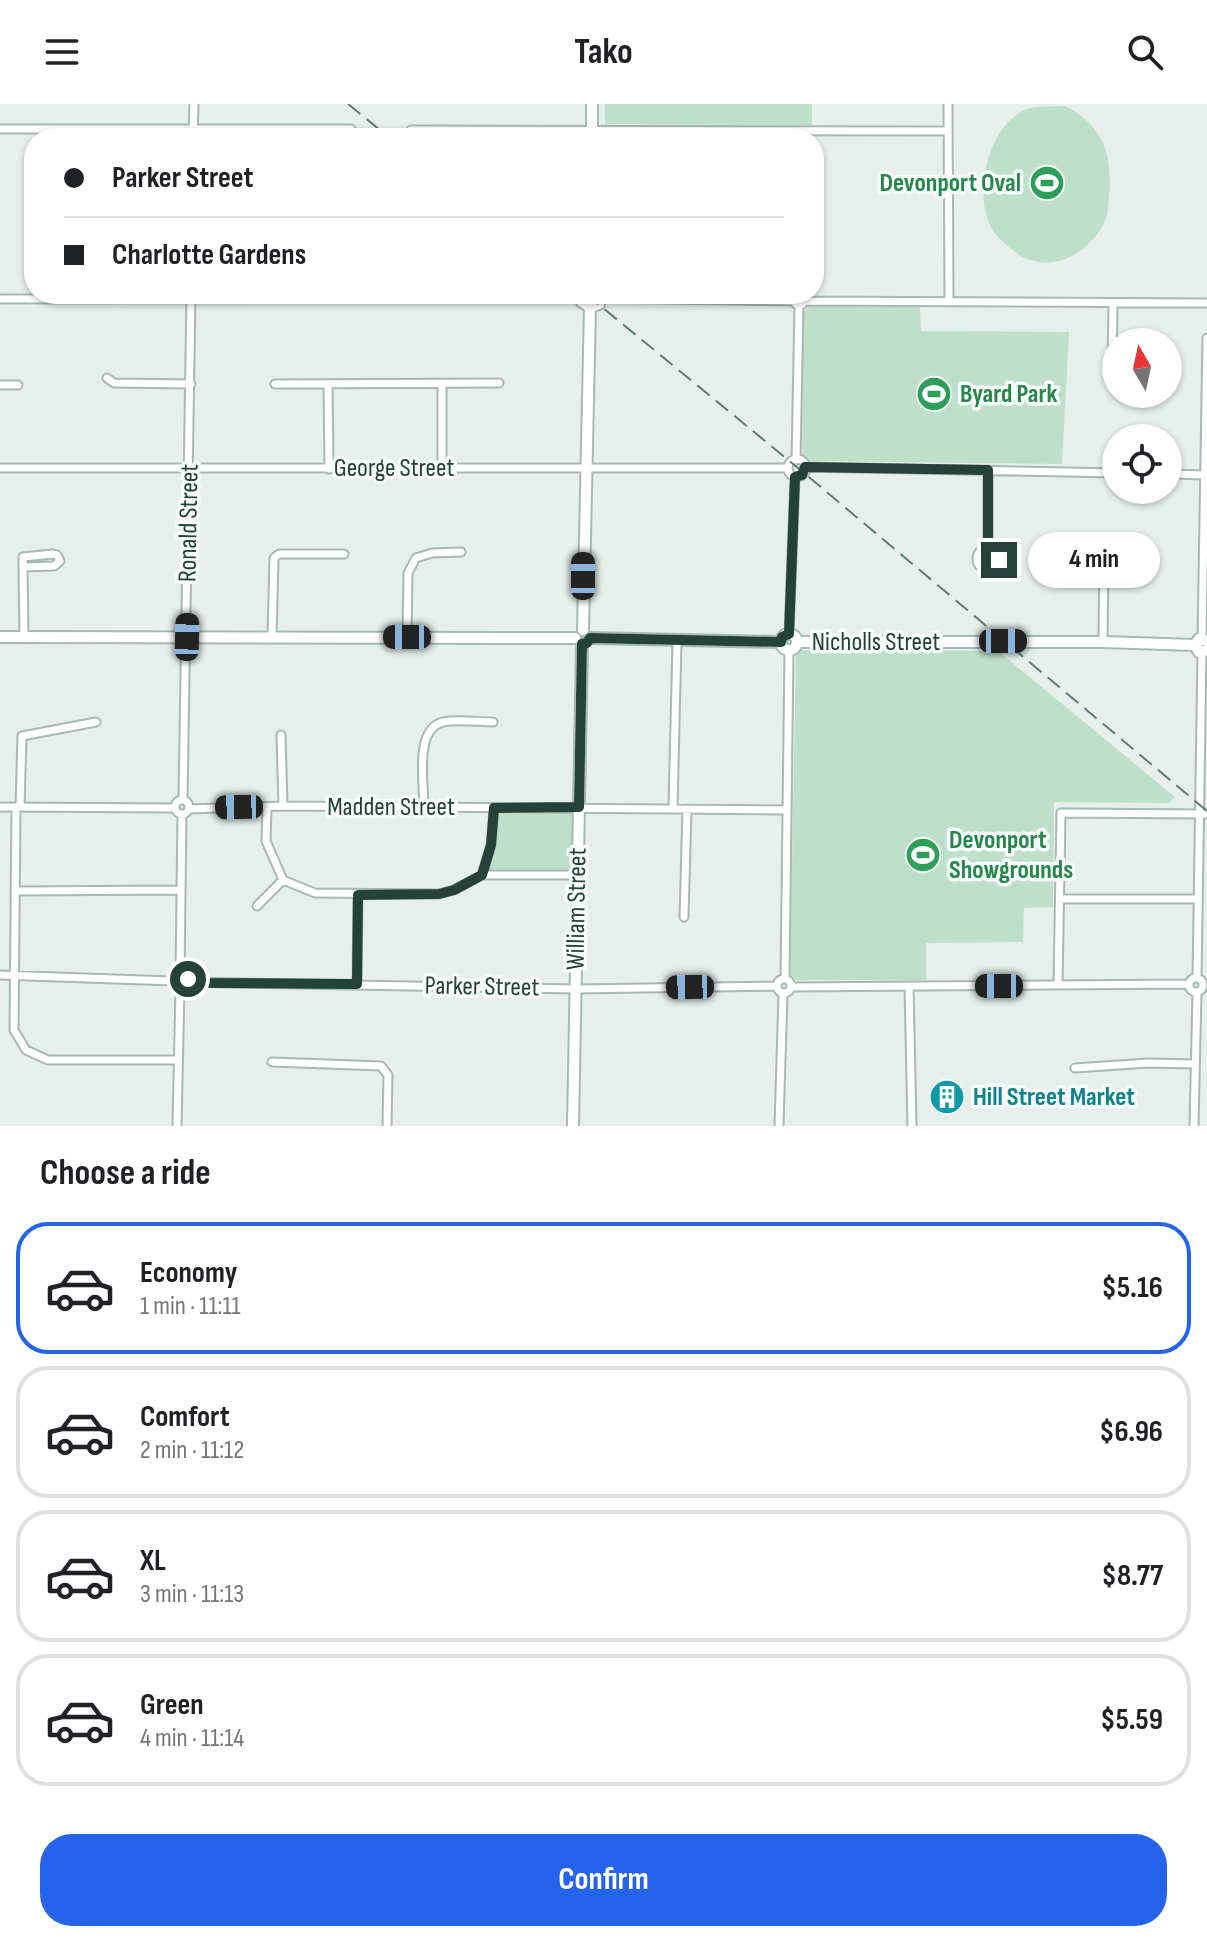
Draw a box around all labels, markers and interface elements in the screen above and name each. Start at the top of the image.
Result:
icon: menu [40,30,84,74]
icon: search [1123,30,1167,74]
text: Tako [574,31,633,74]
text: Parker Street [112,160,254,196]
sports icon: Devonport Oval [1028,164,1066,202]
place label: Devonport Oval [879,168,1021,199]
text: Charlotte Gardens [112,237,306,273]
north arrow [1102,328,1182,408]
map controls [1102,328,1182,504]
sports icon: Byard Park [915,375,953,413]
place label: Byard Park [960,379,1058,410]
button: locate [1102,424,1182,504]
street label: George Street [334,453,454,484]
street label: Ronald Street [172,464,206,582]
callout: 4 min [1027,532,1159,588]
route end [981,542,1017,578]
text: 4 min [1069,544,1119,575]
car [571,552,595,600]
car [175,613,199,661]
car [383,625,431,649]
street label: Nicholls Street [812,627,940,658]
car [979,629,1027,653]
street label: Madden Street [327,792,455,823]
car [215,795,263,819]
place label: Devonport Showgrounds [949,825,1073,886]
sports icon: Devonport Showgrounds [904,836,942,874]
street label: William Street [560,847,594,971]
route start [170,961,206,997]
street label: Parker Street [424,971,540,1003]
car [975,974,1023,998]
car [666,975,714,999]
building icon: Hill Street Market [928,1078,966,1116]
place label: Hill Street Market [973,1082,1135,1113]
text: Choose a ride [40,1152,211,1195]
icon: car [44,1252,116,1324]
text: Economy [140,1255,237,1291]
text: $5.16 [1102,1270,1163,1306]
text: 1 min · 11:11 [140,1291,241,1322]
icon: car [44,1396,116,1468]
text: Comfort [140,1399,230,1435]
text: $6.96 [1099,1414,1163,1450]
text: 2 min · 11:12 [140,1435,244,1466]
icon: car [44,1540,116,1612]
text: XL [140,1543,166,1579]
text: $8.77 [1102,1558,1163,1594]
text: 3 min · 11:13 [140,1579,244,1610]
icon: car [44,1684,116,1756]
text: Green [140,1687,204,1723]
text: $5.59 [1100,1702,1163,1738]
text: 4 min · 11:14 [140,1723,244,1754]
button: Confirm [40,1834,1167,1926]

